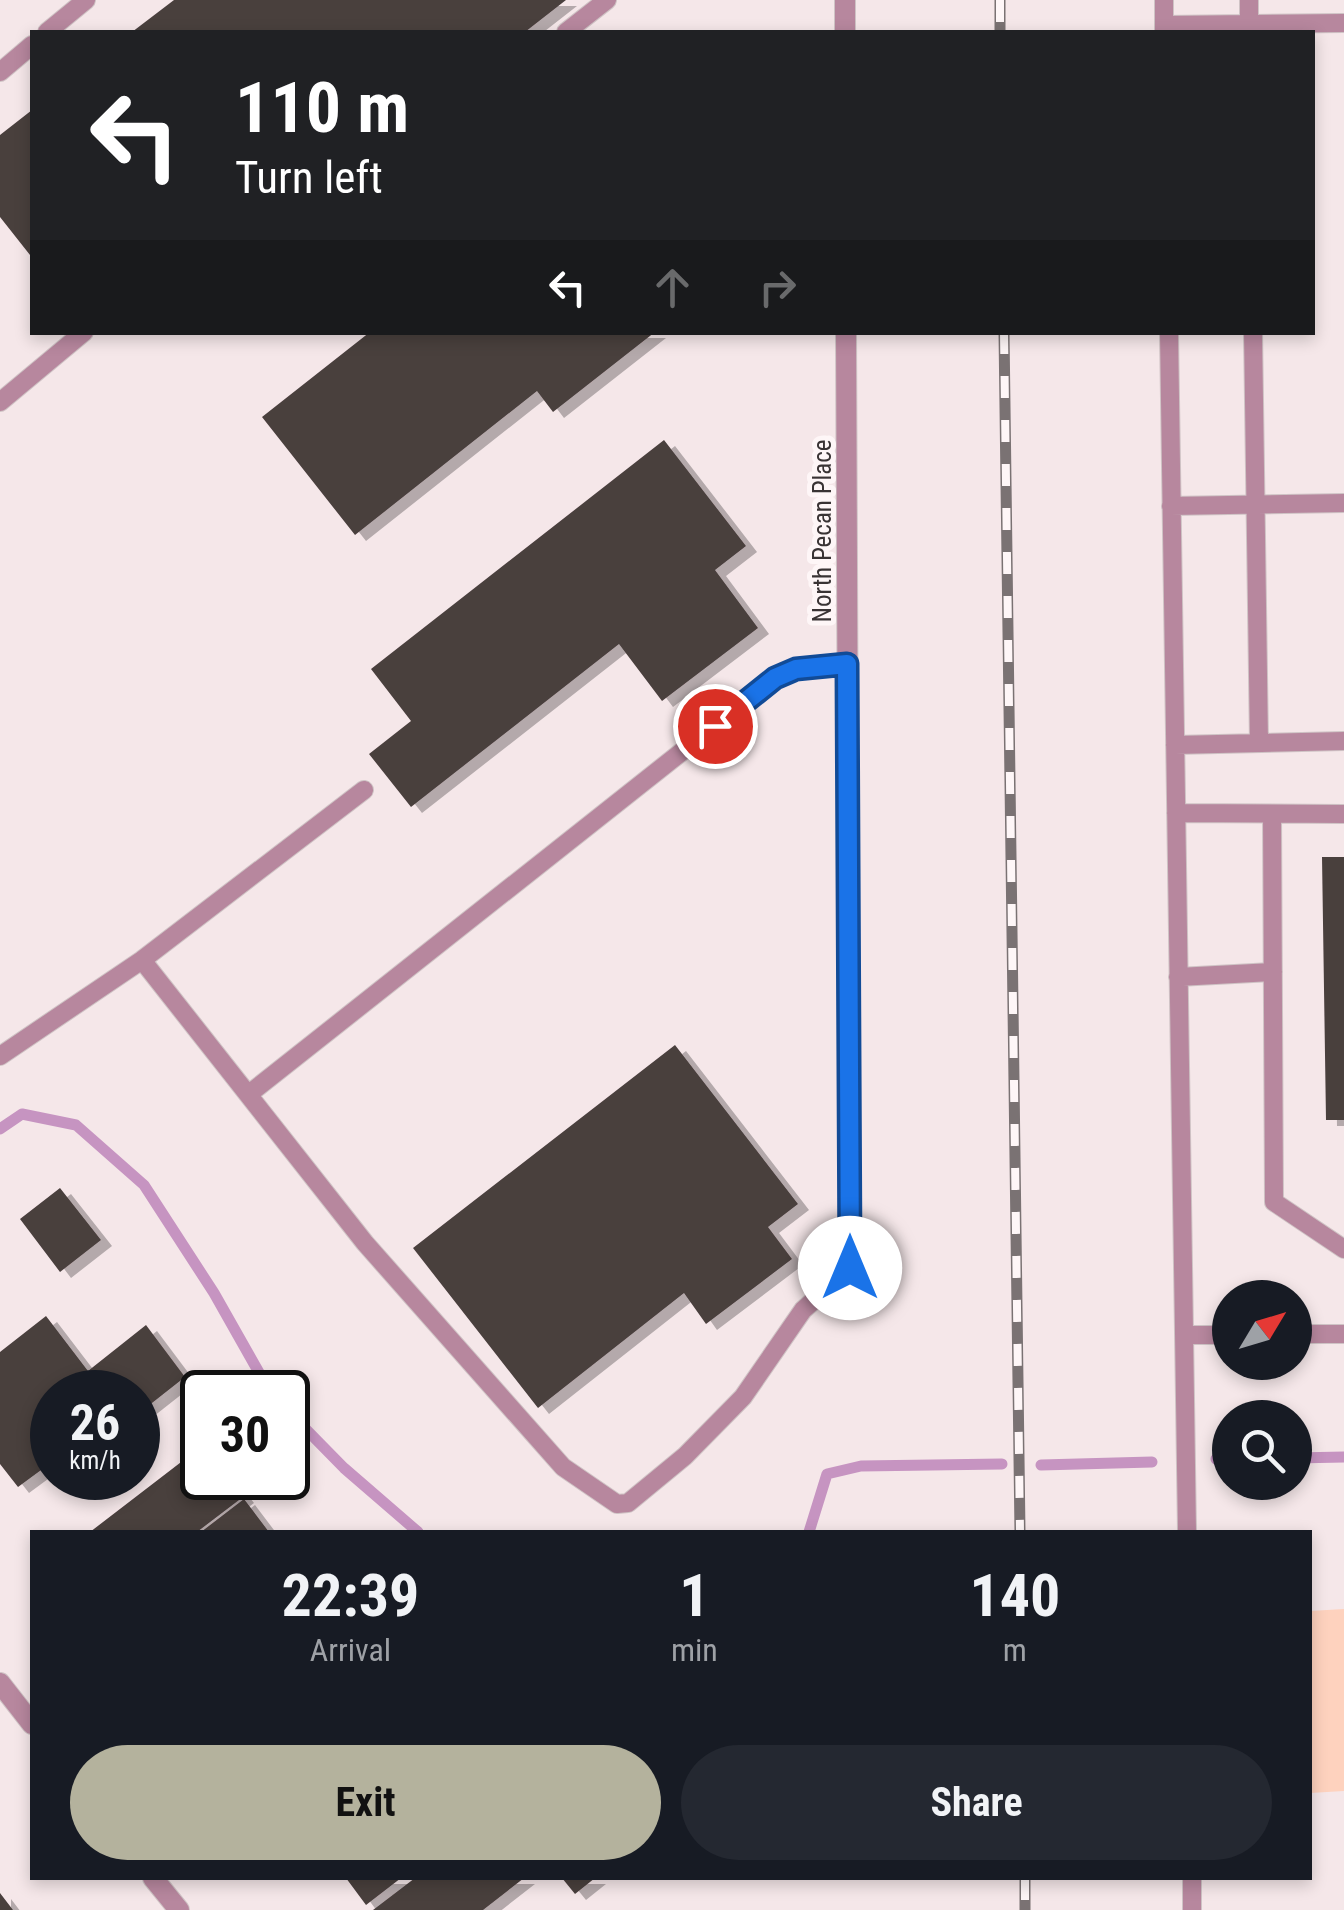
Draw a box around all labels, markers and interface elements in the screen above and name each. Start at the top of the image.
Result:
text: 110 m [235,67,409,149]
icon: left [70,70,200,200]
text: Turn left [235,151,383,204]
icon: left [540,260,595,315]
icon: ahead [645,260,700,315]
icon: right [750,260,805,315]
street label: North Pecan Place [808,439,837,623]
pin [673,684,758,769]
icon: arrive [688,699,743,754]
position arrow [798,1216,902,1320]
north arrow [1212,1280,1312,1380]
map controls [1212,1280,1312,1500]
speed limit sign: 30 [180,1370,310,1500]
text: 26 [70,1394,120,1452]
button: search [1212,1400,1312,1500]
text: km/h [69,1446,121,1475]
text: 22:39 [282,1560,419,1631]
text: 1 [679,1560,710,1631]
text: 140 [969,1560,1060,1631]
text: Arrival [310,1631,391,1669]
text: min [671,1631,718,1669]
text: m [1003,1631,1027,1669]
button: Exit [70,1745,661,1860]
button: Share [681,1745,1272,1860]

